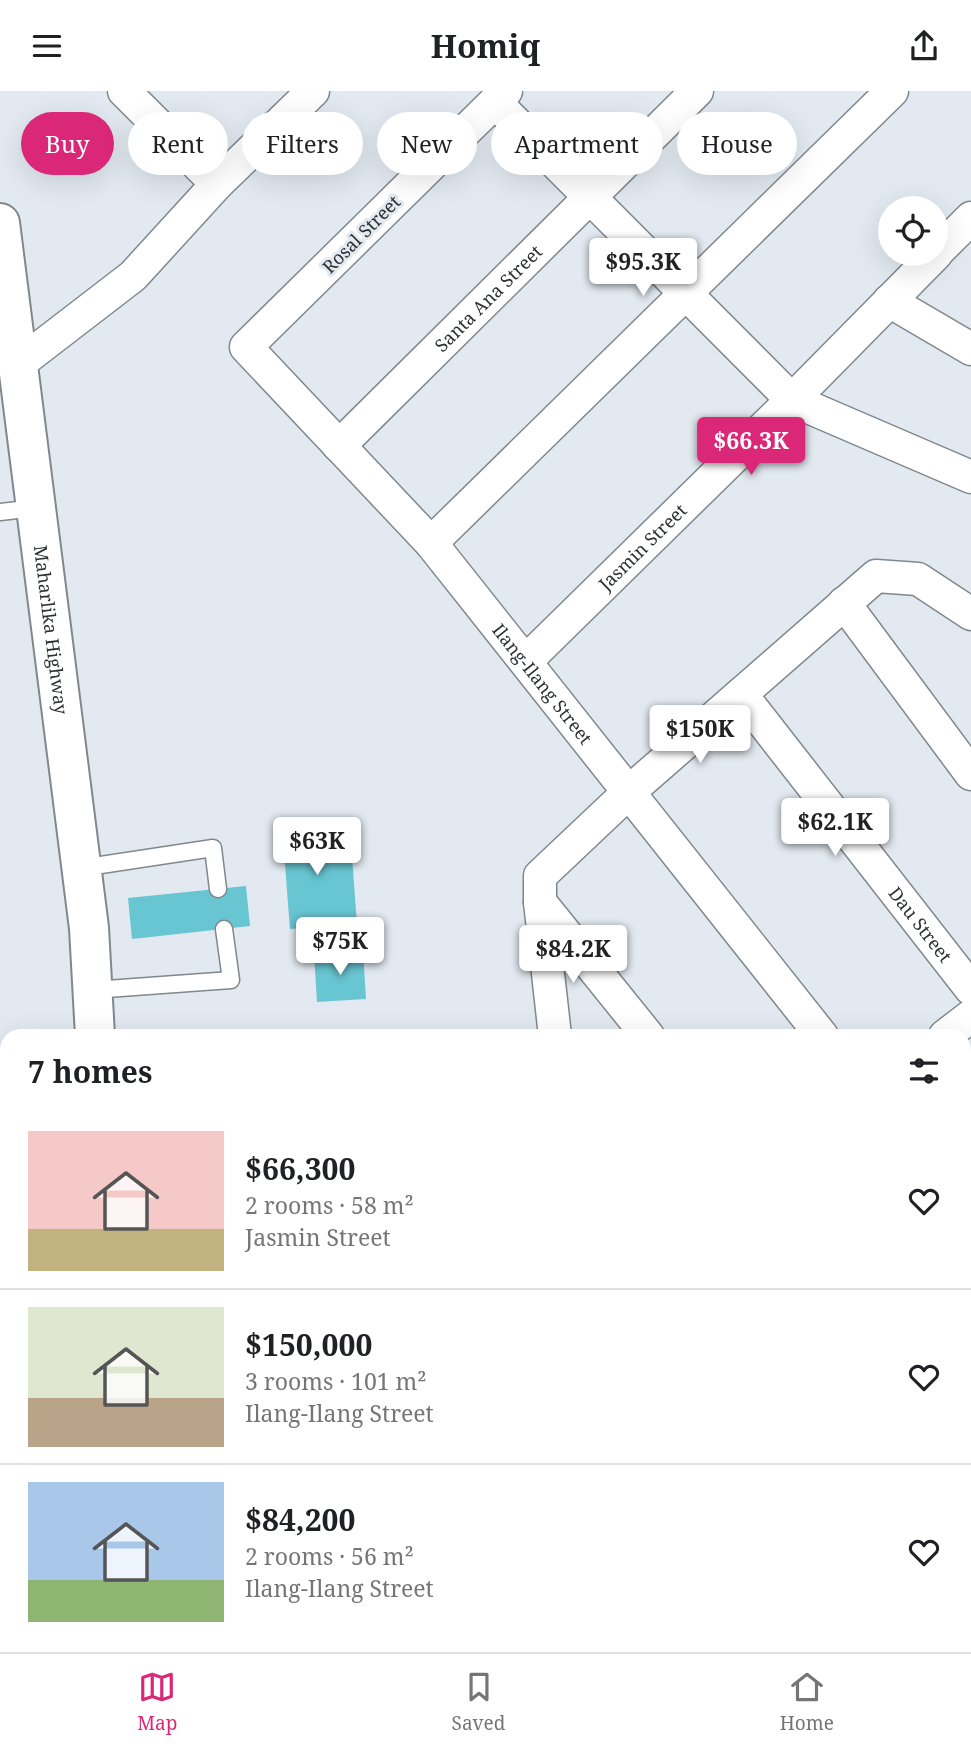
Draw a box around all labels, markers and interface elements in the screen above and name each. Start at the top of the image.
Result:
text: Homiq [431,24,540,67]
icon: menu [28,27,66,65]
icon: share [905,27,943,65]
chip: Buy [21,112,114,175]
chip: Rent [128,112,228,175]
chip: Filters [242,112,363,175]
chip: New [377,112,477,175]
chip: Apartment [491,112,663,175]
chip: House [677,112,797,175]
street label: Rosal Street [317,190,405,278]
map controls [878,196,948,266]
button: locate [878,196,948,266]
pin: $95.3K [586,239,700,298]
street label: Santa Ana Street [429,240,547,357]
text: $95.3K [605,245,681,277]
pin: $66.3K [694,417,808,477]
text: $66.3K [713,424,789,456]
street label: Jasmin Street [593,498,691,596]
street label: Maharlika Highway [29,544,74,717]
street label: Ilang-Ilang Street [487,618,598,749]
pin: $150K [651,705,749,765]
text: $150K [666,712,734,744]
pin: $62.1K [778,799,892,858]
text: $62.1K [797,805,873,837]
pin: $63K [276,817,358,877]
text: $63K [289,824,345,856]
street label: Dau Street [884,882,958,967]
pin: $75K [299,917,381,977]
text: $75K [312,924,368,956]
pin: $84.2K [516,925,630,985]
text: $84.2K [535,932,611,964]
text: 7 homes [28,1051,152,1092]
icon: filters [905,1052,943,1090]
text: $66,300 [245,1148,356,1189]
icon: home [84,1159,168,1243]
icon: heart [905,1182,943,1220]
text: 2 rooms · 58 m² [245,1189,414,1221]
text: Jasmin Street [245,1221,391,1253]
text: $150,000 [245,1324,372,1365]
icon: home [84,1335,168,1419]
icon: heart [905,1358,943,1396]
text: 3 rooms · 101 m² [245,1365,427,1397]
text: Ilang-Ilang Street [245,1397,434,1429]
text: $84,200 [245,1499,356,1540]
icon: home [84,1510,168,1594]
icon: heart [905,1533,943,1571]
text: 2 rooms · 56 m² [245,1540,414,1572]
text: Ilang-Ilang Street [245,1572,434,1604]
tab: Map [137,1668,177,1736]
tab: Saved [452,1668,505,1736]
tab: Home [780,1668,834,1736]

